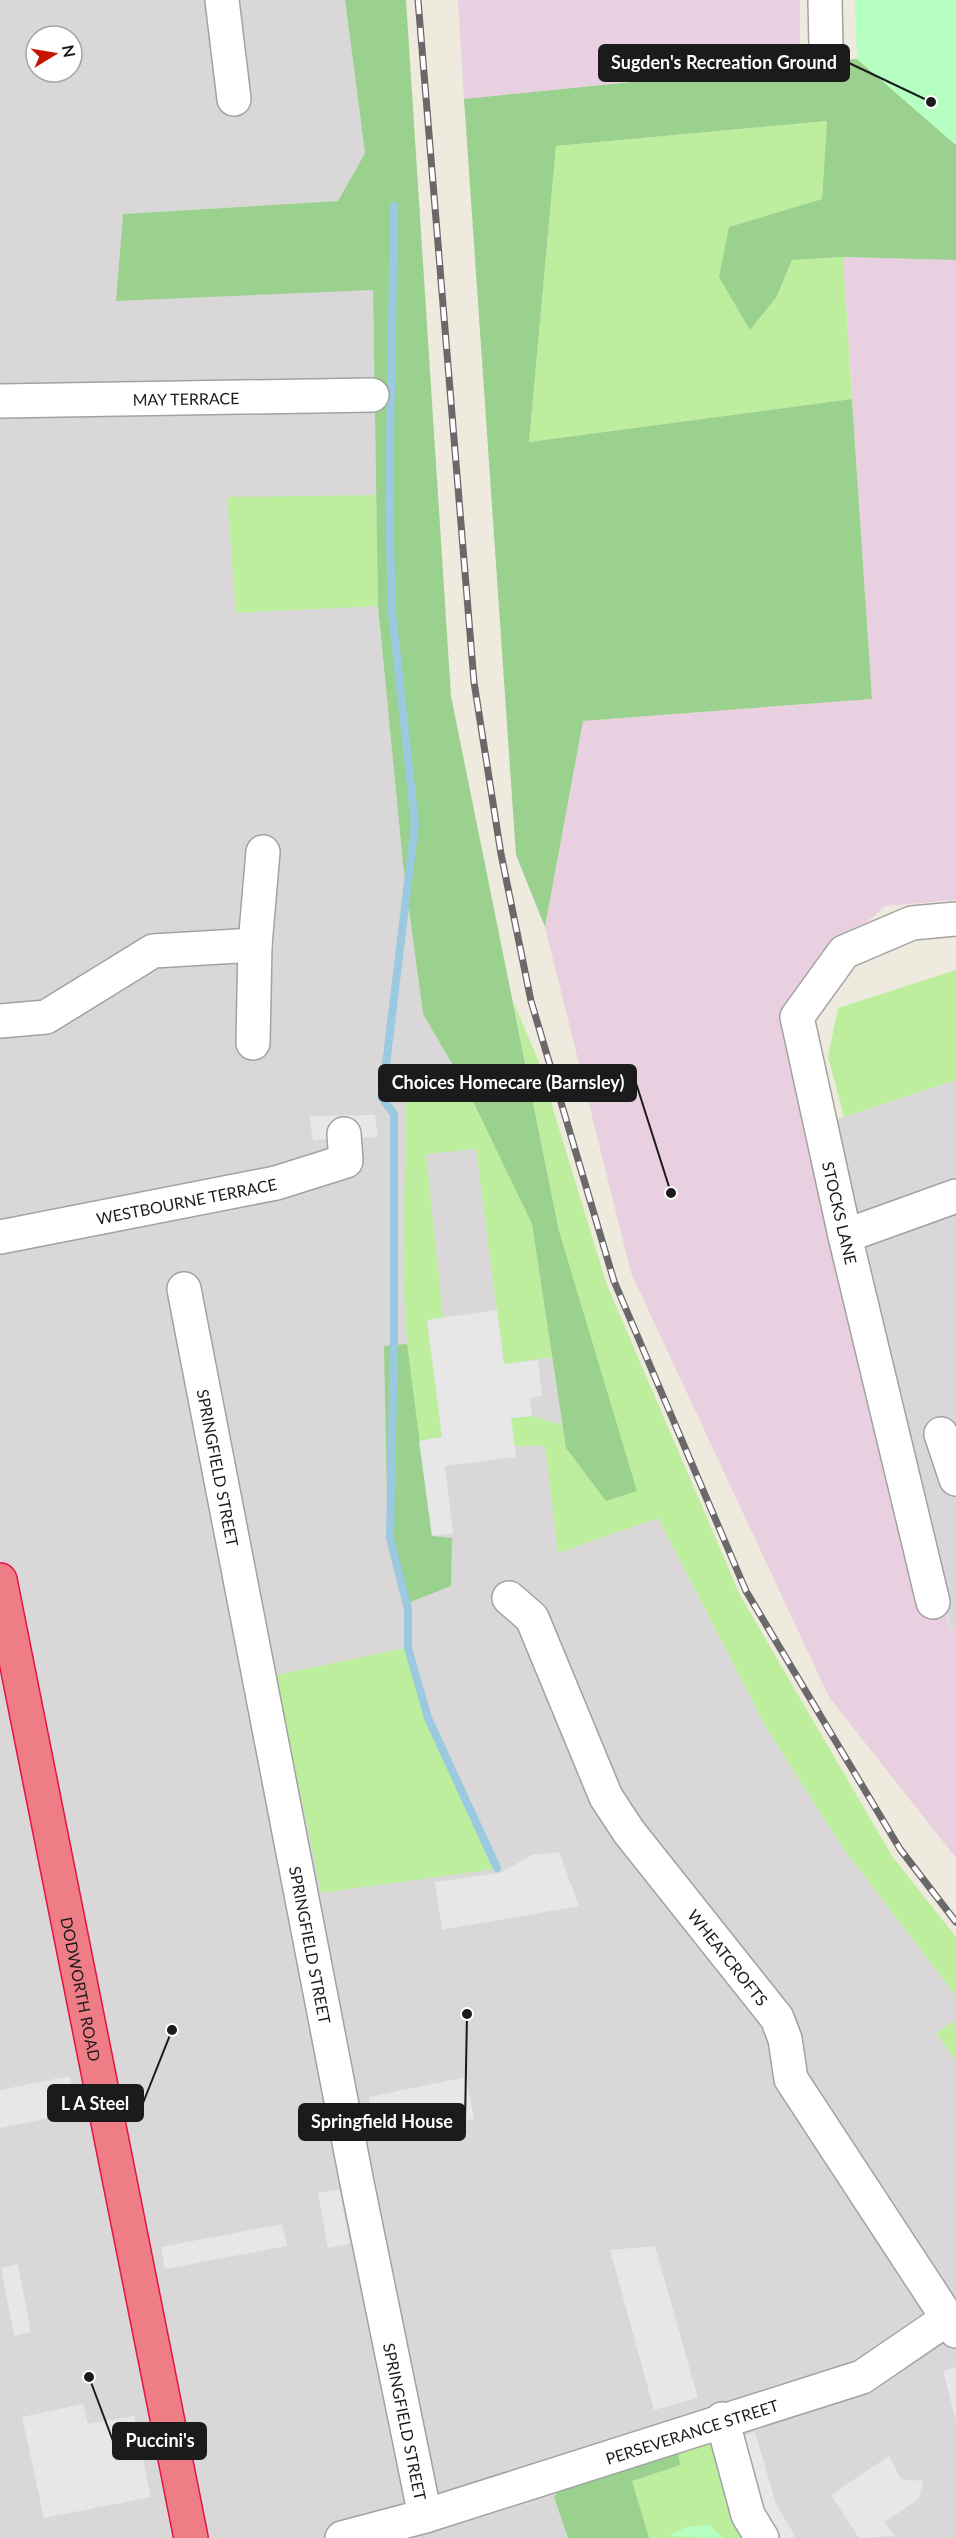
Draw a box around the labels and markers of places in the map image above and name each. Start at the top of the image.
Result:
callout: Sugden's Recreation Ground [599,45,849,81]
callout: Choices Homecare (Barnsley) [379,1065,636,1101]
callout: L A Steel [48,2085,143,2121]
callout: Springfield House [299,2104,465,2140]
callout: Puccini's [113,2423,206,2459]

